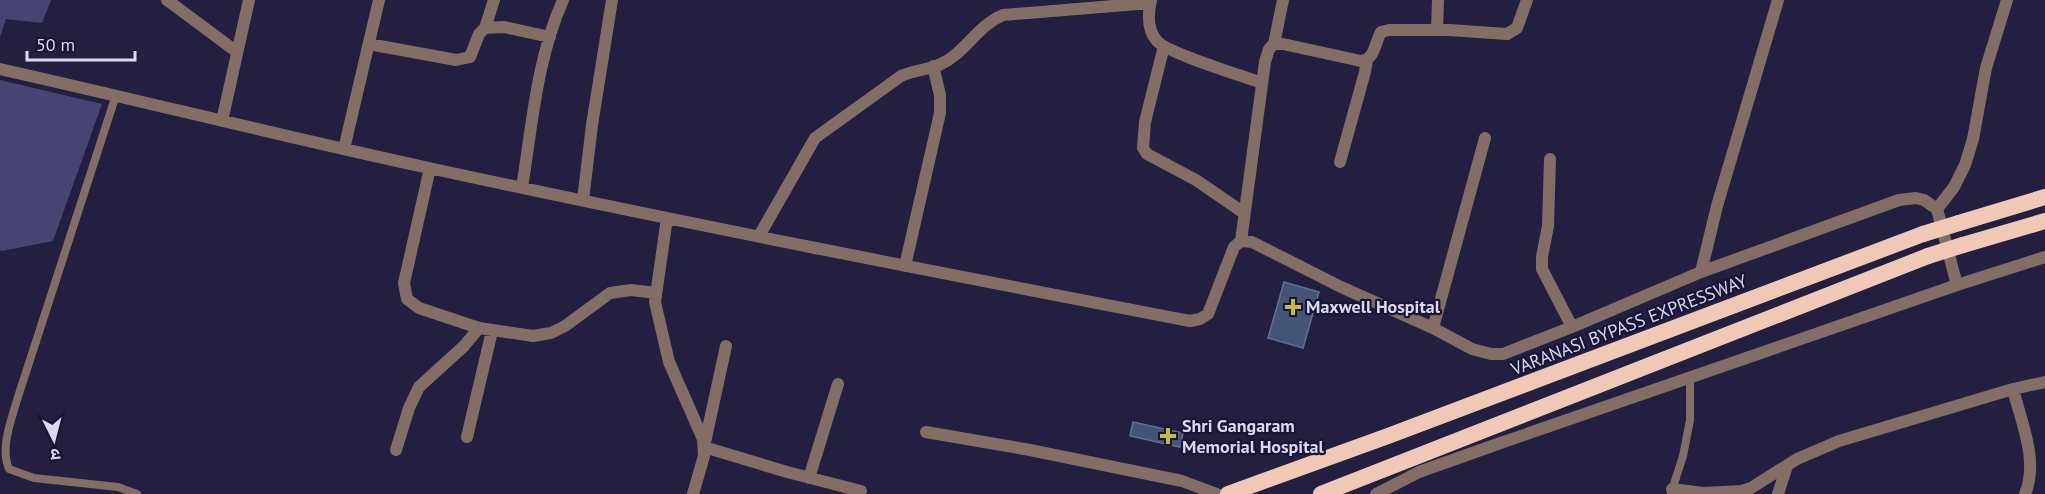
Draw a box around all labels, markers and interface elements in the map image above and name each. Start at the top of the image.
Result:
scale bar [27,24,135,62]
text: 50 m [36,33,75,56]
street label: VARANASI BYPASS EXPRESSWAY [1507,269,1750,381]
place label: Maxwell Hospital [1306,295,1441,318]
marker: Maxwell Hospital [1284,298,1302,316]
north arrow [24,410,84,470]
place label: Shri Gangaram Memorial Hospital [1182,414,1324,458]
marker: Shri Gangaram Memorial Hospital [1159,427,1177,445]
text: उ [49,444,61,465]

